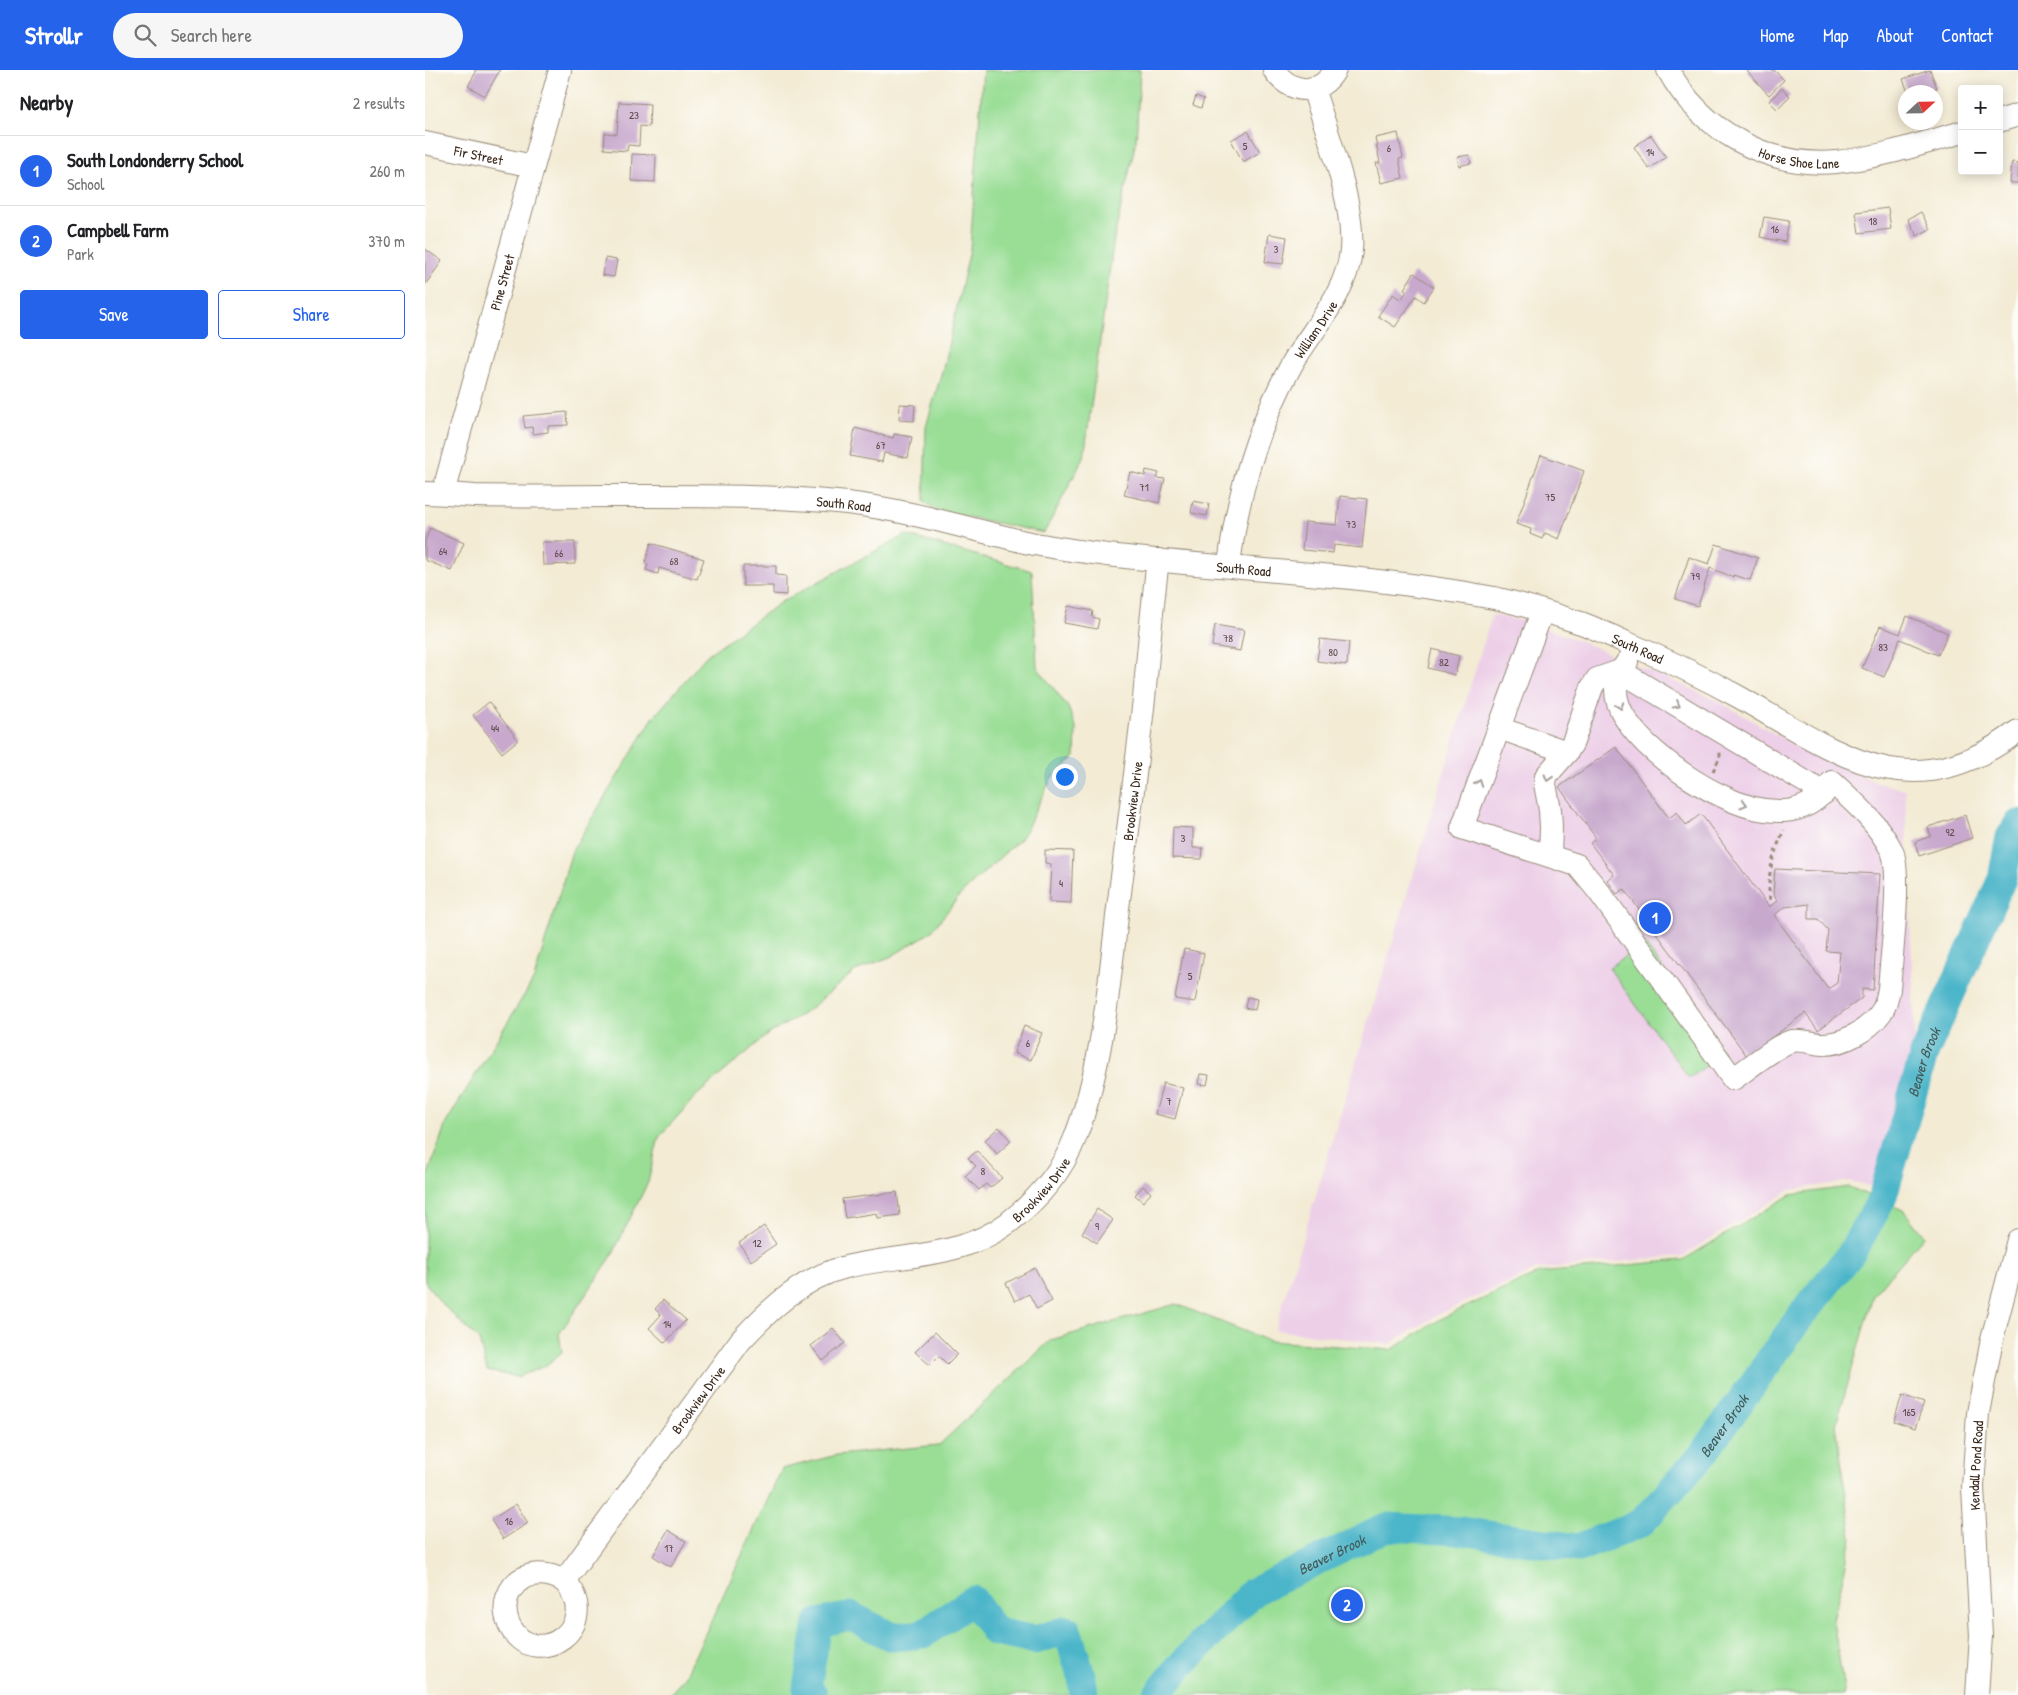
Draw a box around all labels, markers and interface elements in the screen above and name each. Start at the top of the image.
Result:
search box [113,13,463,58]
text: Strollr [25,19,83,51]
icon: search [131,21,159,49]
text: Search here [171,22,252,48]
text: Home [1760,23,1795,48]
text: Map [1823,23,1848,48]
text: About [1876,23,1913,48]
text: Contact [1941,23,1993,48]
north arrow [1898,85,1943,130]
map controls [1958,85,2003,175]
button: + [1958,85,2003,130]
text: Nearby [20,88,73,117]
text: 2 results [353,92,405,114]
house number: 23 [629,108,639,122]
button: − [1958,130,2003,175]
house number: 5 [1243,139,1248,153]
street label: Fir Street [452,140,505,169]
house number: 6 [1387,141,1392,155]
street label: Horse Shoe Lane [1756,142,1841,172]
house number: 14 [1646,145,1654,159]
text: South Londonderry School [67,147,243,173]
text: 1 [33,160,39,182]
text: 260 m [369,160,405,182]
text: School [67,173,104,195]
house number: 18 [1869,214,1878,228]
text: Campbell Farm [67,217,169,243]
house number: 16 [1771,222,1780,236]
text: 2 [32,230,40,252]
text: 370 m [368,230,405,252]
house number: 3 [1274,242,1279,256]
text: Park [67,243,94,265]
street label: Pine Street [485,251,518,312]
button: Save [20,290,208,339]
button: Share [218,290,405,339]
street label: William Drive [1289,296,1341,361]
house number: 67 [876,438,886,452]
house number: 71 [1139,480,1149,494]
house number: 75 [1545,490,1555,504]
street label: South Road [816,491,873,516]
house number: 73 [1346,517,1356,531]
house number: 64 [439,544,447,558]
house number: 66 [555,546,564,560]
house number: 68 [669,554,679,568]
street label: South Road [1216,556,1272,580]
house number: 79 [1690,569,1700,583]
street label: South Road [1609,628,1667,668]
house number: 78 [1223,631,1233,645]
house number: 83 [1878,640,1888,654]
house number: 80 [1328,645,1338,659]
house number: 82 [1439,655,1449,669]
one-way arrow [1671,699,1680,709]
one-way arrow [1614,701,1624,710]
house number: 44 [491,721,499,735]
street label: Brookview Drive [1117,760,1146,842]
your location [1052,764,1078,790]
one-way arrow [1543,773,1553,782]
one-way arrow [1473,779,1483,787]
one-way arrow [1739,799,1748,809]
house number: 92 [1945,825,1955,839]
house number: 3 [1181,831,1186,845]
house number: 4 [1059,876,1063,890]
pin: 1 [1639,899,1671,937]
house number: 5 [1188,969,1193,983]
water label: Beaver Brook [1902,1022,1946,1099]
house number: 6 [1026,1036,1031,1050]
house number: 7 [1166,1094,1172,1108]
street label: Brookview Drive [1007,1153,1074,1226]
house number: 8 [981,1164,986,1178]
house number: 9 [1095,1219,1099,1233]
house number: 12 [752,1236,762,1250]
house number: 14 [663,1317,671,1331]
street label: Brookview Drive [666,1361,729,1437]
water label: Beaver Brook [1694,1388,1754,1461]
house number: 165 [1902,1405,1916,1419]
street label: Kendall Pond Road [1963,1419,1987,1511]
house number: 16 [505,1514,514,1528]
water label: Beaver Brook [1294,1528,1370,1579]
house number: 17 [664,1541,674,1555]
pin: 2 [1331,1586,1363,1624]

